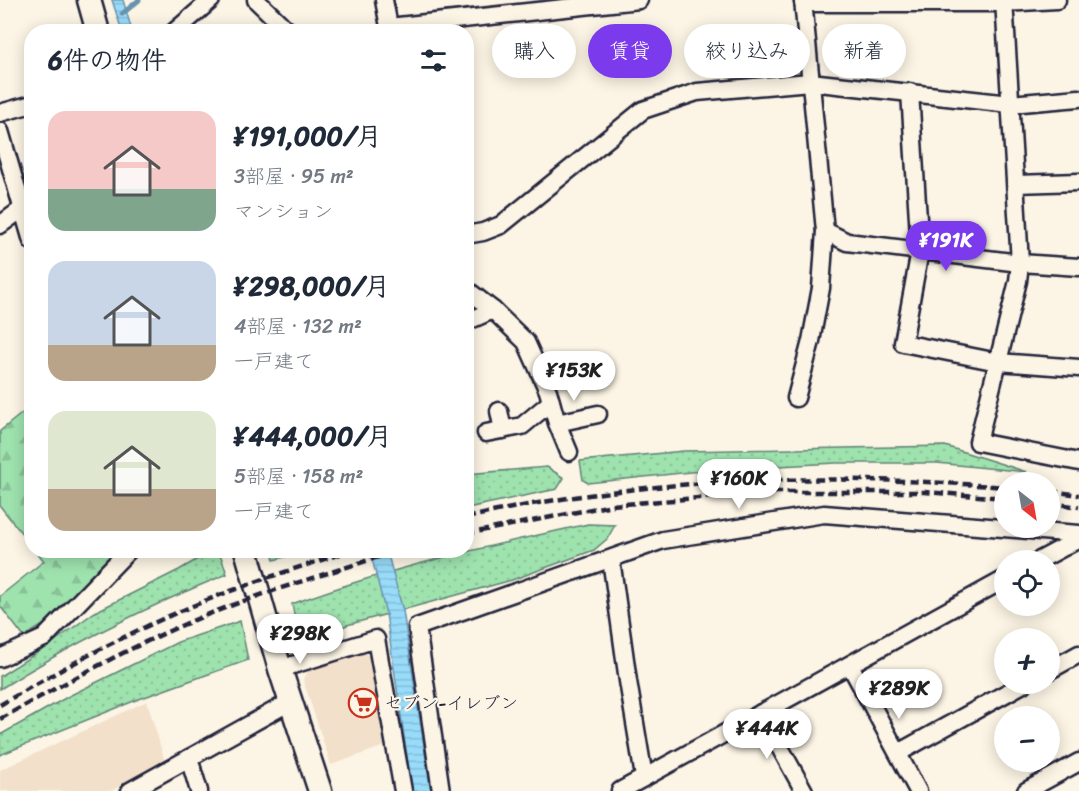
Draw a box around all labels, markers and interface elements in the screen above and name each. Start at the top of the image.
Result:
chip: 購入 [492,24,576,78]
chip: 賃貸 [588,24,672,78]
chip: 絞り込み [684,24,810,78]
chip: 新着 [822,24,906,78]
text: 6件の物件 [48,37,167,83]
icon: filters [417,44,450,77]
text: ¥191,000/月 [234,113,382,159]
icon: home [96,135,168,207]
text: 3部屋 · 95 m² [234,159,354,194]
text: マンション [234,194,333,229]
pin: ¥191K [904,221,988,272]
text: ¥191K [920,223,972,258]
text: ¥298,000/月 [234,263,390,309]
icon: home [96,285,168,357]
text: 4部屋 · 132 m² [234,309,362,344]
text: 一戸建て [234,344,314,379]
pin: ¥153K [532,351,616,402]
text: ¥153K [546,353,602,388]
text: ¥444,000/月 [234,413,392,459]
icon: home [96,435,168,507]
text: 5部屋 · 158 m² [234,459,363,494]
pin: ¥160K [697,459,781,510]
text: ¥160K [711,461,767,496]
north arrow [994,472,1060,538]
map controls [994,472,1060,772]
text: 一戸建て [234,494,314,529]
button: locate [994,550,1060,616]
pin: ¥298K [258,614,342,665]
text: ¥298K [270,616,330,651]
button: + [994,628,1060,694]
pin: ¥289K [857,669,941,720]
text: ¥289K [869,671,929,706]
supermarket icon: セブン-イレブン [347,687,379,719]
place label: セブン-イレブン [384,687,518,719]
button: − [994,706,1060,772]
pin: ¥444K [725,709,809,760]
text: ¥444K [737,711,797,746]

